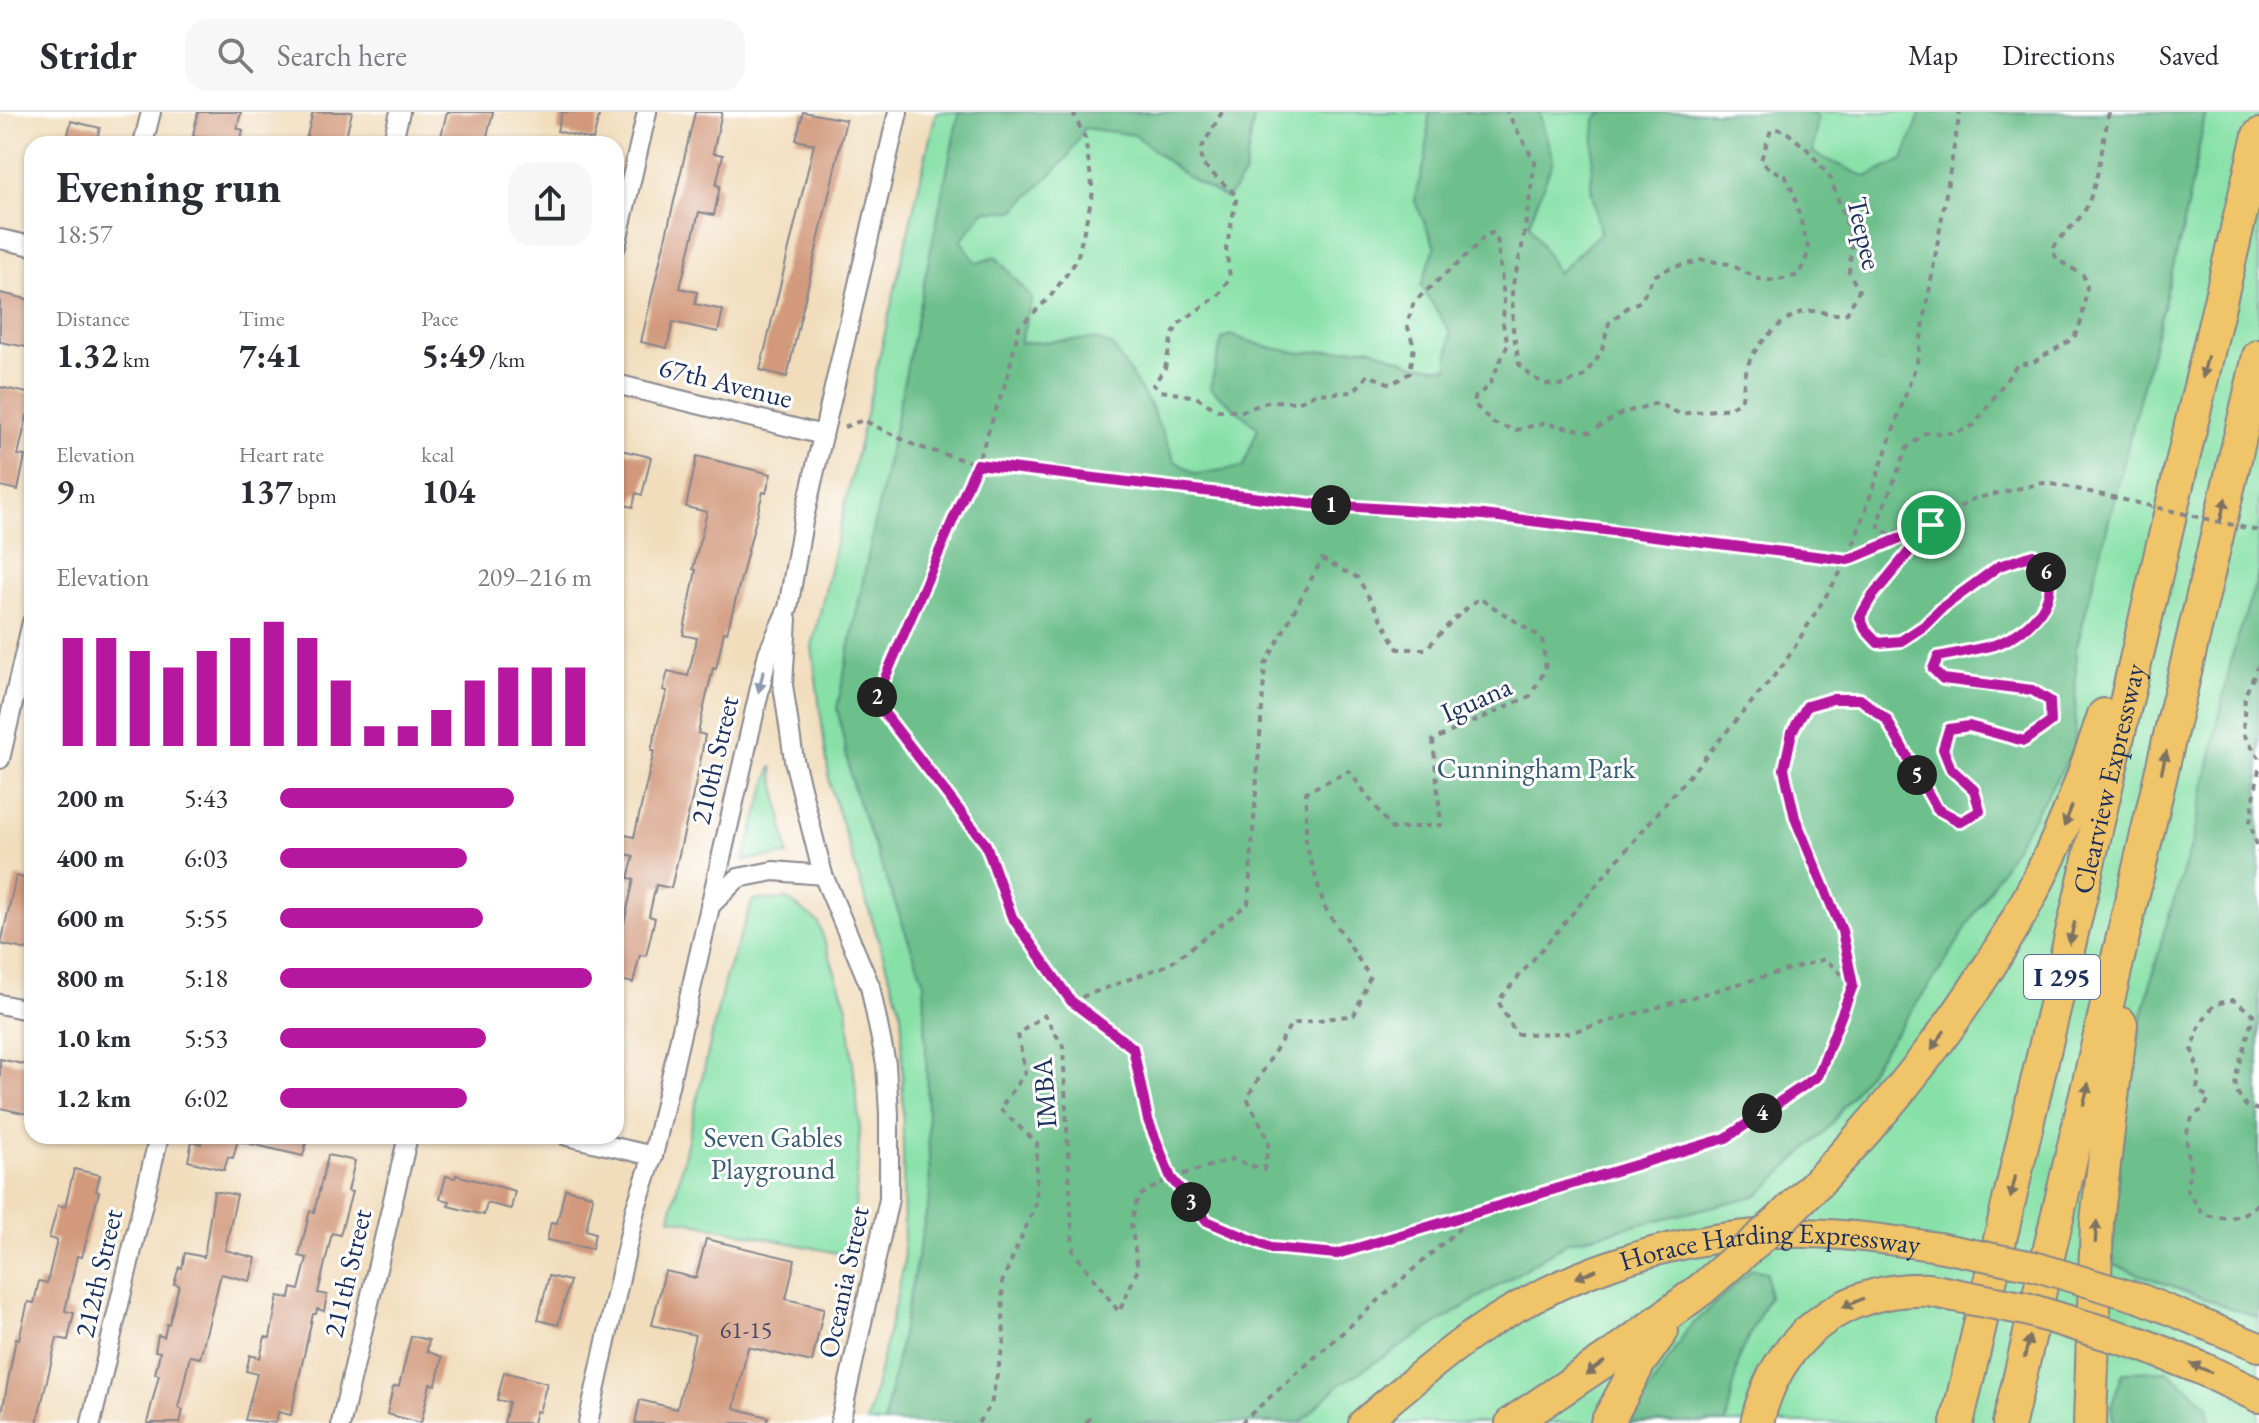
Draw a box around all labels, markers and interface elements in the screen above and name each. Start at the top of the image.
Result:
search box [185,19,745,91]
text: Stridr [40,31,137,80]
icon: search [213,33,257,77]
text: Search here [277,36,407,75]
text: Map [1908,37,1958,73]
text: Directions [2002,37,2115,73]
text: Saved [2159,37,2219,73]
text: Evening run [56,158,281,215]
button: share [508,162,592,246]
street label: Teepee [1839,193,1891,273]
text: 18:57 [56,217,112,251]
text: Distance [56,304,129,333]
text: Time [239,304,284,333]
text: Pace [421,304,458,333]
text: 1.32 [56,333,118,377]
text: 7:41 [239,333,302,377]
text: 5:49 [421,333,485,377]
text: km [118,345,150,374]
text: /km [485,345,526,374]
street label: 67th Avenue [656,348,796,416]
one-way arrow [2198,355,2210,380]
text: Elevation [56,440,135,469]
text: Heart rate [239,440,324,469]
text: kcal [421,440,454,469]
text: 9 [56,469,74,513]
text: 137 [239,469,293,513]
text: 104 [421,469,475,513]
text: m [74,481,96,510]
text: bpm [293,481,337,510]
pin: 1 [1311,485,1351,525]
text: 1 [1325,490,1337,519]
pin [1897,491,1965,559]
one-way arrow [2218,496,2230,521]
icon: arrive [1909,503,1953,547]
pin: 6 [2026,552,2066,592]
text: 6 [2040,557,2052,586]
text: Elevation [56,560,150,594]
text: 209–216 m [477,560,592,594]
street label: Clearview Expressway [2064,659,2153,897]
street label: Iguana [1435,667,1518,730]
one-way arrow [755,669,767,694]
pin: 2 [857,677,897,717]
text: 2 [871,682,883,711]
street label: 210th Street [682,692,746,828]
one-way arrow [2158,749,2171,774]
park label: Cunningham Park [1437,750,1636,786]
pin: 5 [1897,755,1937,795]
text: 5 [1911,760,1923,789]
text: 200 m [56,781,124,815]
text: 5:43 [184,781,228,815]
one-way arrow [2061,804,2074,828]
text: 400 m [56,841,124,875]
text: 6:03 [184,841,228,875]
text: 600 m [56,901,124,935]
text: 5:55 [184,901,228,935]
one-way arrow [2065,921,2078,946]
road number: I 295 [2024,955,2100,999]
text: 800 m [56,961,124,995]
text: 5:18 [184,961,228,995]
text: 1.0 km [56,1021,131,1055]
text: 5:53 [184,1021,228,1055]
one-way arrow [1931,1030,1946,1051]
street label: IMBA [1024,1056,1064,1129]
text: 1.2 km [56,1081,131,1115]
text: 6:02 [184,1081,228,1115]
one-way arrow [2080,1081,2093,1106]
pin: 4 [1742,1093,1782,1133]
text: 4 [1756,1098,1768,1127]
park label: Seven Gables Playground [703,1119,843,1187]
one-way arrow [2006,1174,2018,1199]
pin: 3 [1171,1182,1211,1222]
text: 3 [1185,1187,1197,1216]
street label: Oceania Street [809,1203,877,1361]
street label: 212th Street [66,1205,130,1341]
street label: 211th Street [315,1205,379,1341]
street label: Horace Harding Expressway [1615,1215,1924,1279]
one-way arrow [2090,1219,2103,1244]
one-way arrow [1574,1268,1598,1281]
one-way arrow [1841,1297,1865,1310]
house number: 61-15 [720,1314,772,1345]
one-way arrow [2021,1334,2033,1359]
one-way arrow [1584,1360,1605,1375]
one-way arrow [2189,1361,2213,1375]

